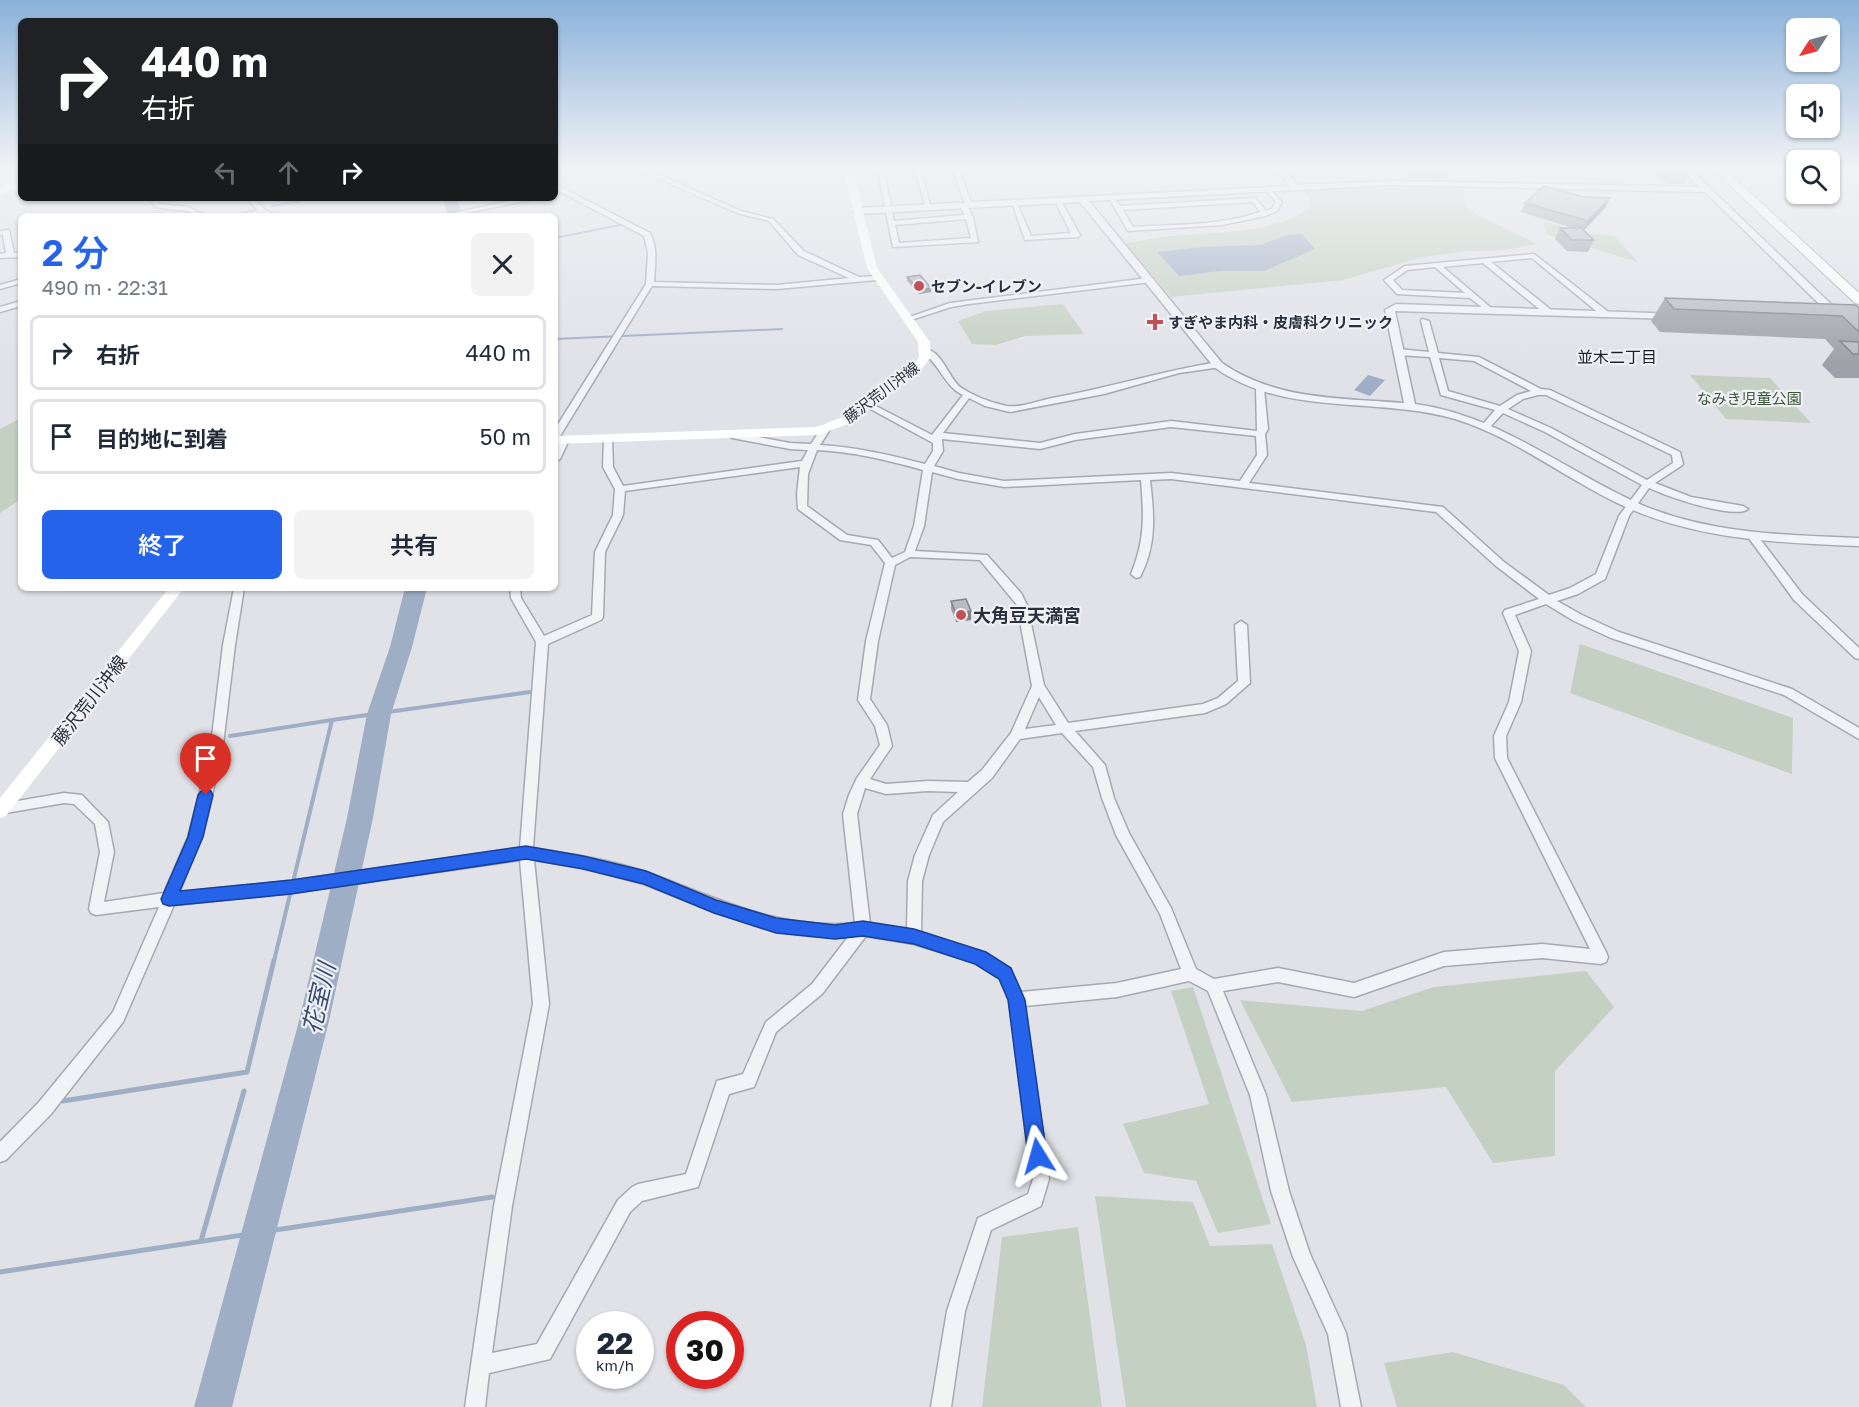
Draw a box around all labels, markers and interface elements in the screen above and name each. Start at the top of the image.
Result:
north arrow [1786,18,1840,72]
map controls [1786,18,1840,204]
text: 440 m [141,36,268,86]
icon: right [42,42,120,120]
button: sound [1786,84,1840,138]
text: 右折 [141,92,195,124]
button: search [1786,150,1840,204]
icon: left [209,156,242,189]
icon: ahead [272,156,305,189]
icon: right [335,156,368,189]
text: 2 分 [42,231,109,274]
button: close [471,233,534,296]
text: 490 m · 22:31 [42,275,168,299]
place label: セブン-イレブン [931,277,1042,295]
marker: セブン-イレブン [912,279,926,293]
marker: すぎやま内科・皮膚科クリニック [1146,313,1164,331]
place label: すぎやま内科・皮膚科クリニック [1168,313,1393,331]
icon: right [45,336,78,369]
text: 440 m [466,339,531,366]
text: 右折 [96,341,140,368]
district label: 並木二丁目 [1577,347,1657,367]
street label: 藤沢荒川沖線 [840,358,922,426]
park label: なみき児童公園 [1696,389,1802,407]
icon: arrive [45,420,78,453]
text: 50 m [480,423,531,450]
text: 目的地に到着 [96,425,228,452]
button: 終了 [42,510,282,579]
button: 共有 [294,510,534,579]
place label: 大角豆天満宮 [973,604,1081,626]
marker: 大角豆天満宮 [954,608,968,622]
street label: 藤沢荒川沖線 [47,651,131,749]
pin [180,733,231,795]
icon: arrive [189,742,222,775]
water label: 花室川 [296,957,341,1036]
position arrow [1006,1124,1070,1188]
speed limit sign: 30 [666,1311,744,1389]
text: 22 [597,1325,633,1361]
text: km/h [596,1356,634,1374]

